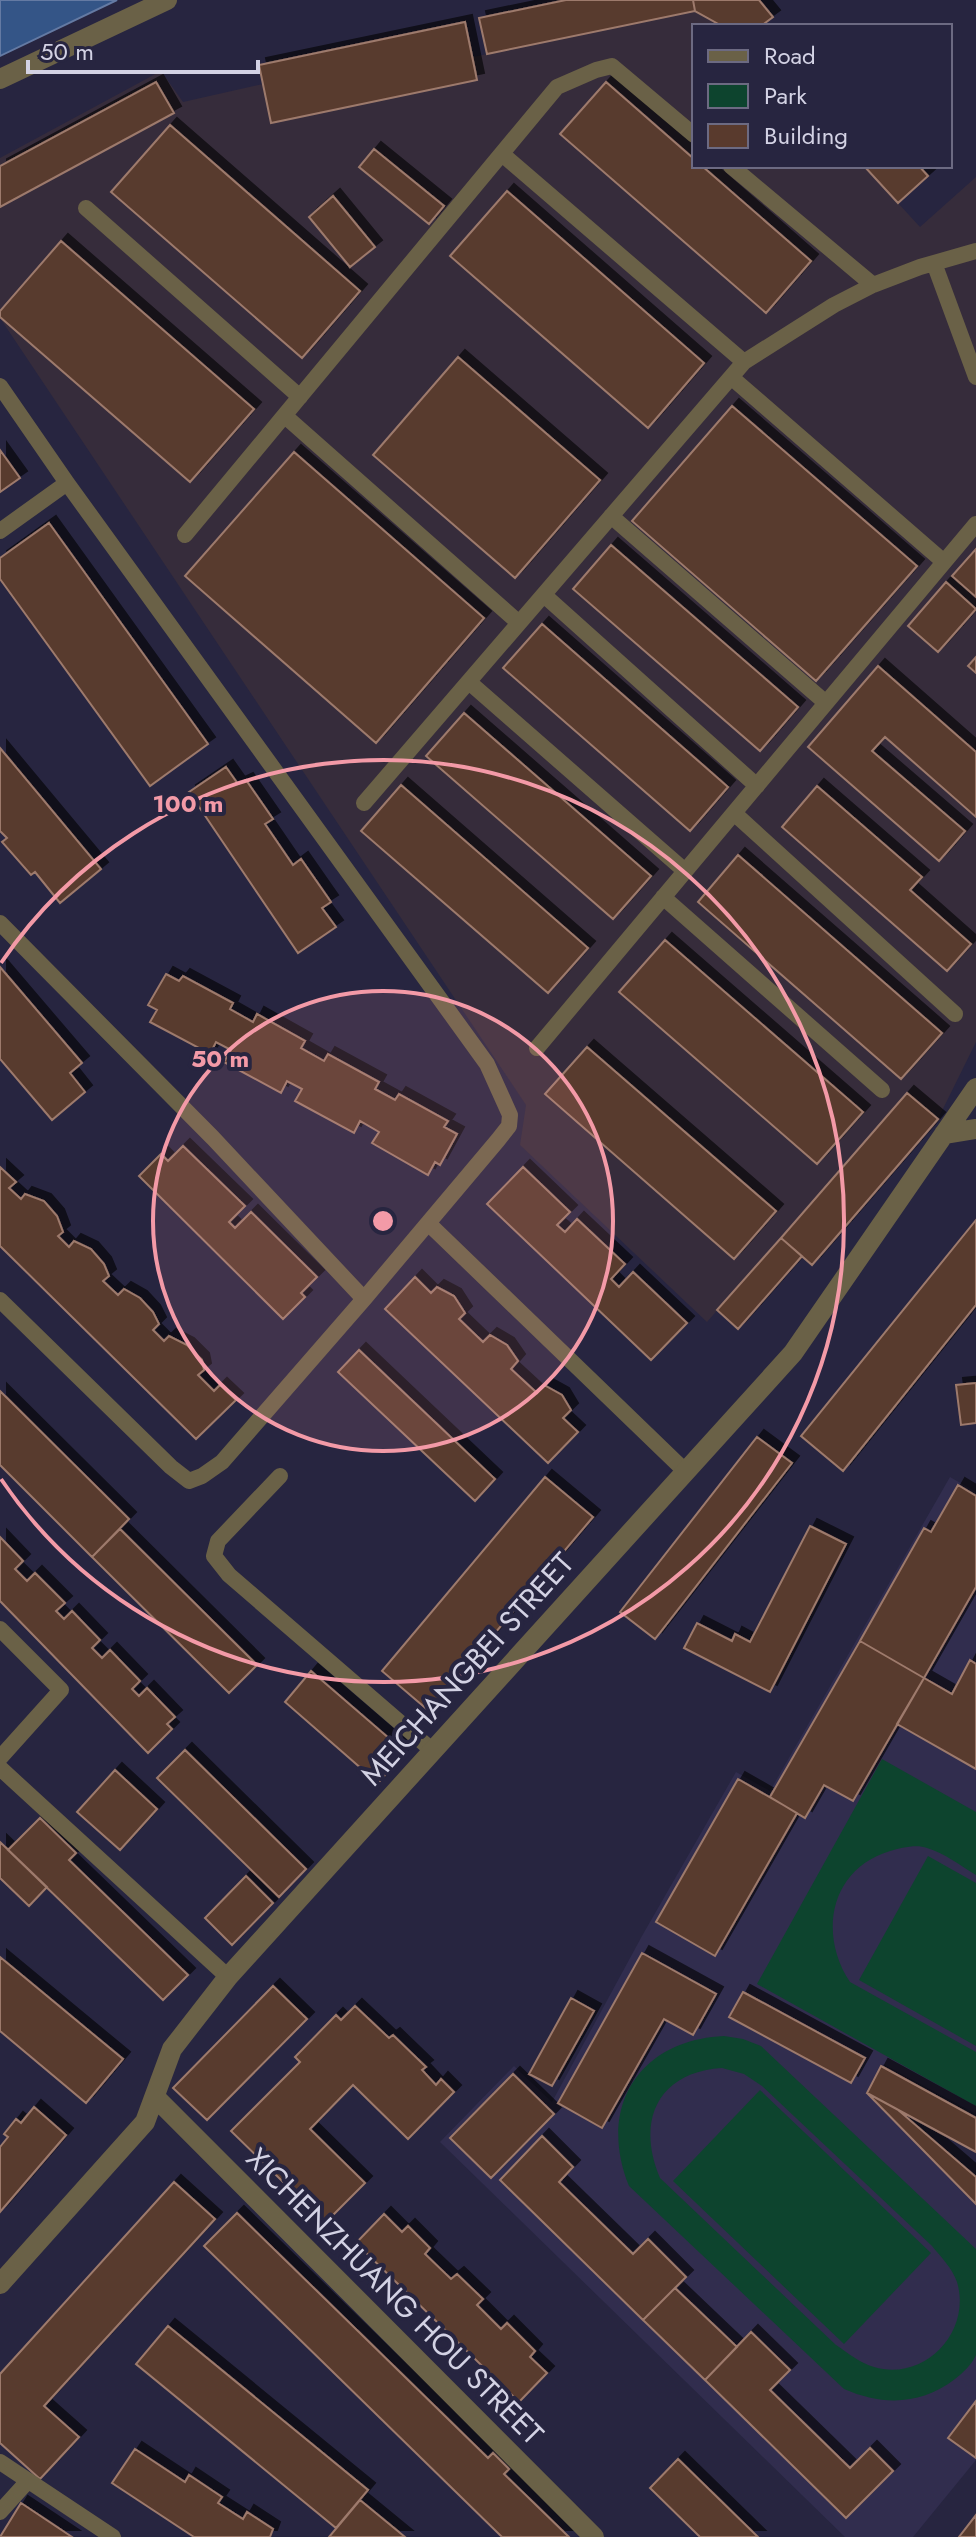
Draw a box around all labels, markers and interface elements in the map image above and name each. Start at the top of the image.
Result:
scale bar [28,24,258,74]
legend [692,24,952,168]
text: 50 m [40,34,94,69]
text: Road [764,38,816,73]
text: Park [764,78,807,113]
text: Building [764,118,848,153]
text: 100 m [153,786,223,821]
text: 50 m [191,1041,249,1076]
centre of rings [369,1207,397,1235]
street label: MEICHANGBEI STREET [351,1543,583,1795]
street label: XICHENZHUANG HOU STREET [237,2138,553,2454]

